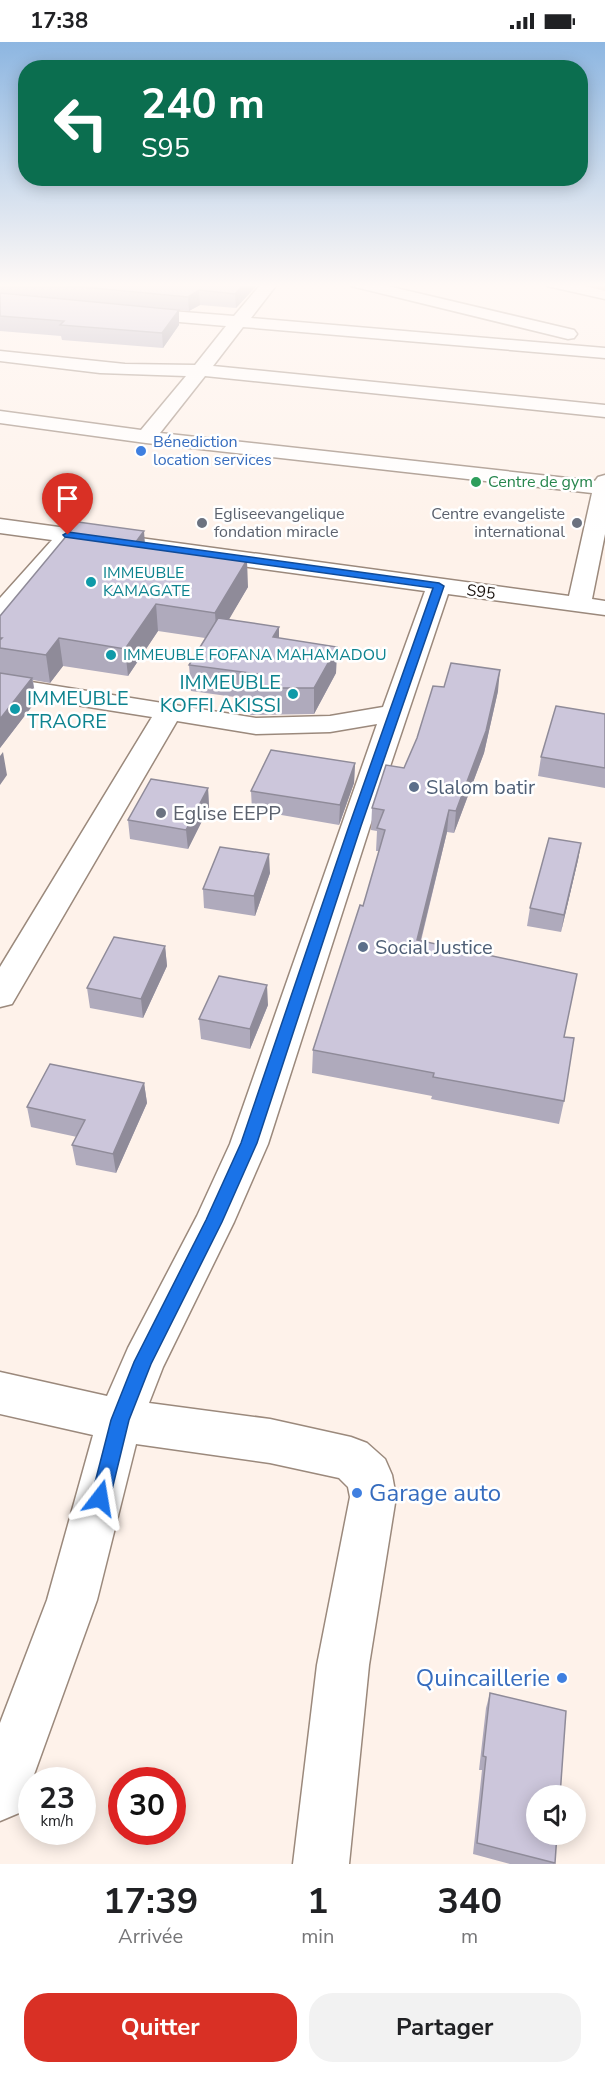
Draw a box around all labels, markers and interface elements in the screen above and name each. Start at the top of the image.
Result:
text: 17:38 [30,6,88,36]
text: 240 m [141,76,265,133]
icon: left [42,84,120,162]
text: S95 [141,130,190,167]
place label: Bénediction location services [153,431,272,471]
marker: Bénediction location services [134,444,148,458]
place label: Centre de gym [488,471,593,493]
pin [42,473,93,535]
marker: Centre de gym [469,475,483,489]
icon: arrive [51,482,84,515]
place label: Egliseevangelique fondation miracle [214,503,345,543]
place label: Centre evangeliste international [431,503,565,543]
marker: Egliseevangelique fondation miracle [195,516,209,530]
marker: Centre evangeliste international [570,516,584,530]
place label: IMMEUBLE KAMAGATE [103,562,190,602]
marker: IMMEUBLE KAMAGATE [84,575,98,589]
street label: S95 [465,579,497,605]
place label: IMMEUBLE FOFANA MAHAMADOU [123,644,387,666]
marker: IMMEUBLE FOFANA MAHAMADOU [104,648,118,662]
place label: IMMEUBLE KOFFI AKISSI [160,669,281,719]
place label: IMMEUBLE TRAORE [27,685,129,735]
marker: IMMEUBLE KOFFI AKISSI [286,687,300,701]
marker: IMMEUBLE TRAORE [8,702,22,716]
place label: Slalom batir [426,774,535,801]
marker: Slalom batir [407,780,421,794]
place label: Eglise EEPP [173,800,281,827]
marker: Eglise EEPP [154,806,168,820]
place label: Social Justice [375,934,493,961]
marker: Social Justice [356,940,370,954]
position arrow [68,1466,132,1530]
place label: Garage auto [369,1477,501,1509]
marker: Garage auto [350,1486,364,1500]
place label: Quincaillerie [416,1662,550,1694]
marker: Quincaillerie [555,1671,569,1685]
speed limit sign: 30 [108,1767,186,1845]
text: 23 [39,1778,75,1819]
map controls [526,1785,586,1845]
button: sound [526,1785,586,1845]
text: km/h [40,1811,74,1831]
text: 17:39 [103,1877,198,1926]
text: 1 [307,1877,329,1926]
text: 340 [437,1877,502,1926]
text: Arrivée [118,1923,183,1950]
text: min [301,1923,334,1950]
text: m [461,1923,478,1950]
button: Quitter [24,1993,297,2062]
button: Partager [309,1993,581,2062]

